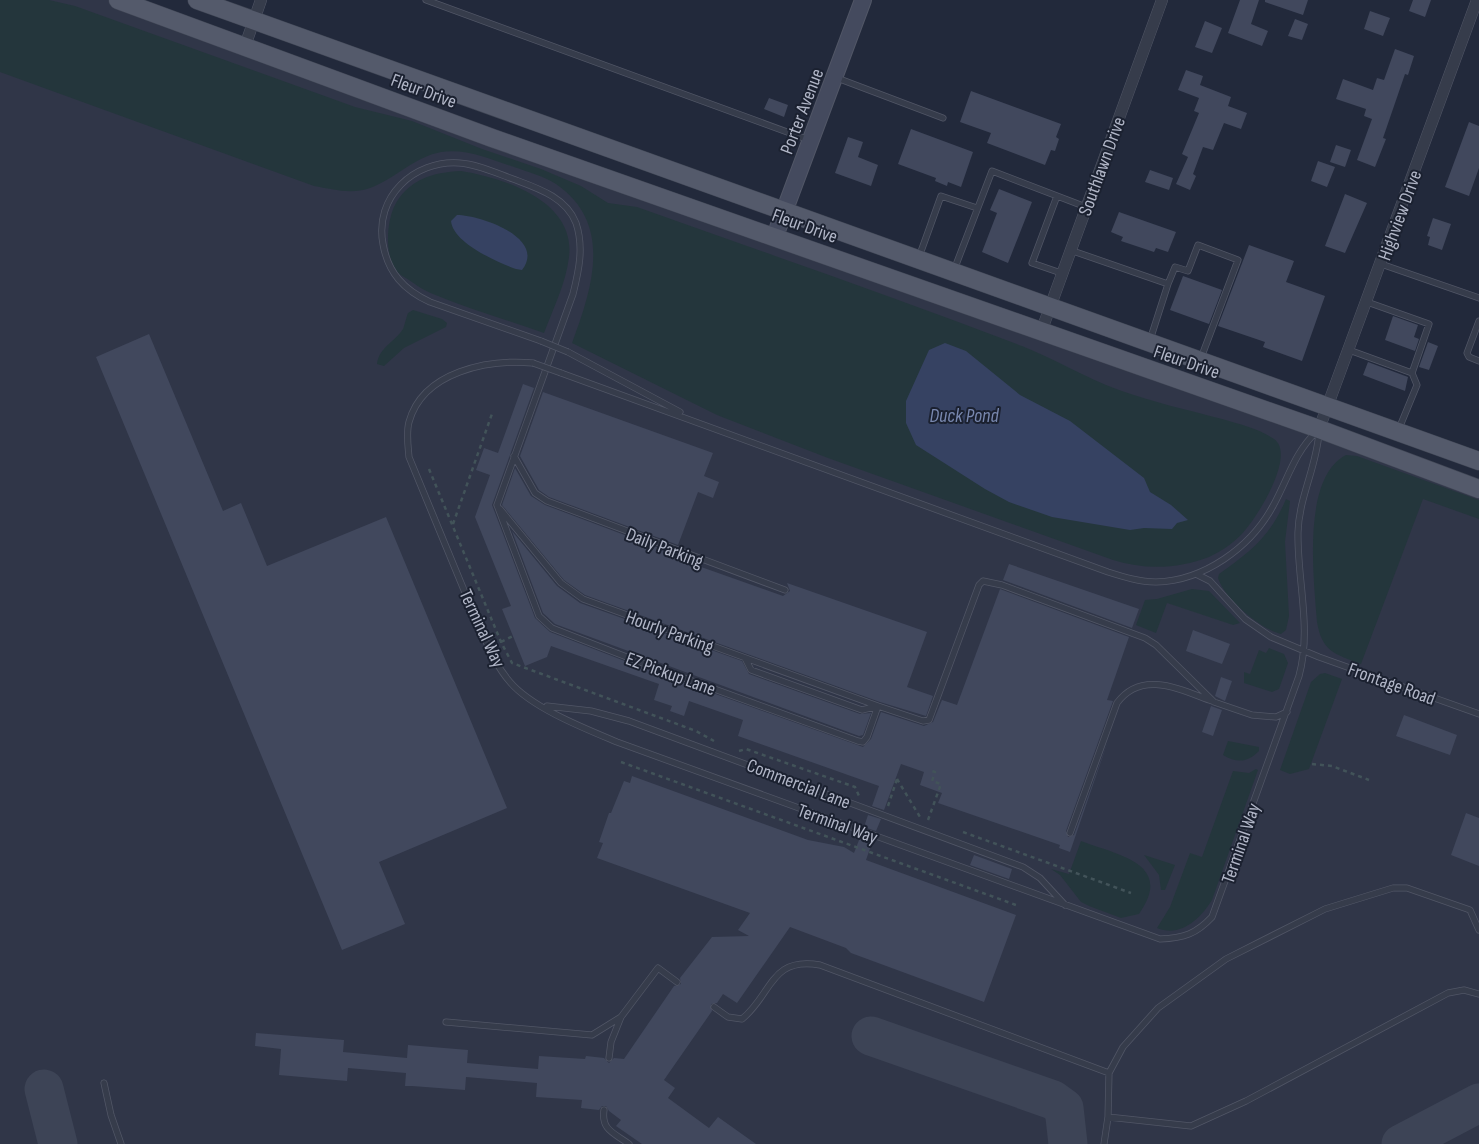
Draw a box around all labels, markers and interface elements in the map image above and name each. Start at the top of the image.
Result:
street label: Porter Avenue [776,66,829,158]
street label: Fleur Drive [388,69,459,114]
street label: Southlawn Drive [1074,114,1131,219]
street label: Highview Drive [1373,167,1427,264]
street label: Fleur Drive [769,204,840,249]
street label: Fleur Drive [1151,340,1222,384]
water label: Duck Pond [929,404,999,428]
street label: Daily Parking [623,523,707,574]
street label: Terminal Way [454,586,510,672]
street label: Hourly Parking [622,606,717,659]
street label: EZ Pickup Lane [622,648,719,701]
street label: Frontage Road [1345,658,1438,711]
street label: Commercial Lane [743,754,854,815]
street label: Terminal Way [794,799,881,850]
street label: Terminal Way [1217,800,1266,887]

